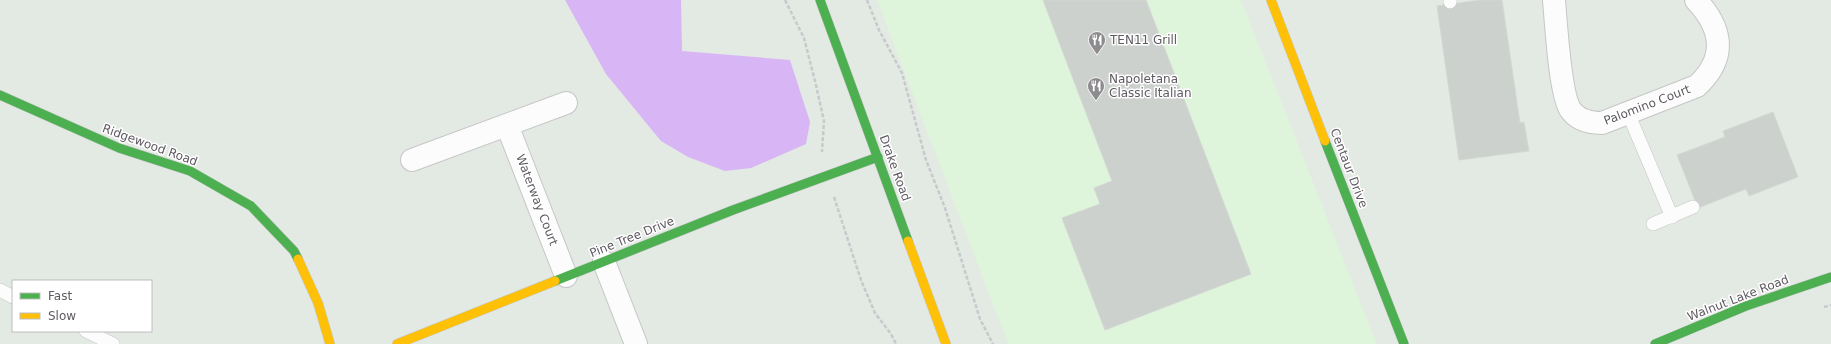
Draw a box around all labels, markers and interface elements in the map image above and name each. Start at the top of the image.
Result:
restaurant icon: TEN11 Grill [1087,30,1107,55]
place label: TEN11 Grill [1109,33,1177,47]
place label: Napoletana Classic Italian [1109,72,1192,100]
restaurant icon: Napoletana Classic Italian [1086,76,1106,101]
street label: Palomino Court [1602,82,1692,128]
street label: Ridgewood Road [100,121,200,169]
street label: Centaur Drive [1327,126,1371,210]
street label: Drake Road [877,133,913,203]
street label: Waterway Court [513,152,561,248]
street label: Pine Tree Drive [588,214,676,260]
street label: Walnut Lake Road [1685,272,1791,324]
legend [12,280,152,332]
text: Fast [48,289,72,303]
text: Slow [48,309,76,323]

